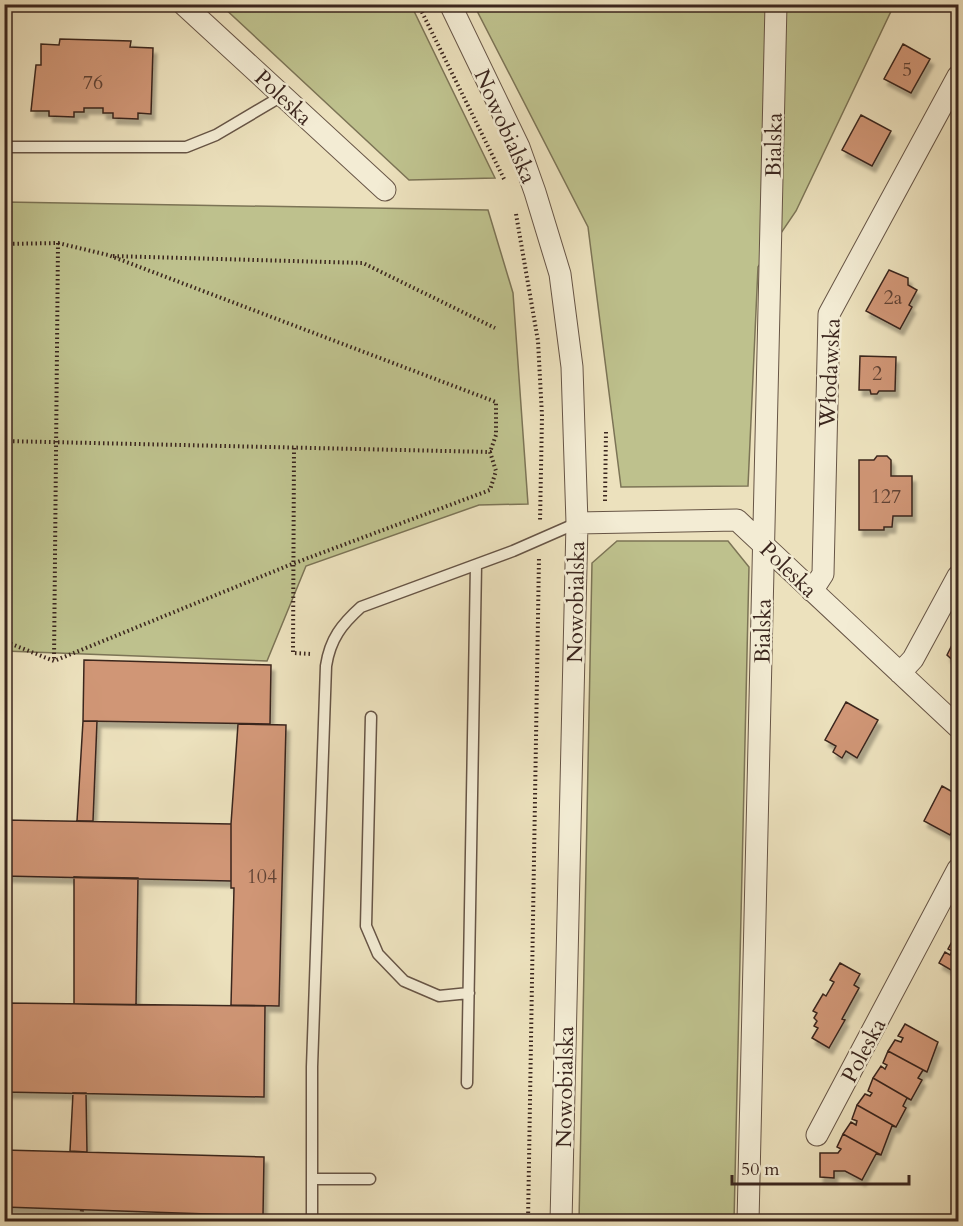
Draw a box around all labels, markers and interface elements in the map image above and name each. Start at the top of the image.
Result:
house number: 5 [902,56,912,83]
street label: Poleska [248,63,319,133]
street label: Nowobialska [467,65,544,189]
house number: 76 [83,69,103,96]
street label: Bialska [758,112,790,178]
house number: 2a [884,284,903,311]
street label: Włodawska [812,317,848,430]
house number: 2 [872,360,882,387]
house number: 127 [871,483,901,510]
street label: Poleska [753,535,824,605]
street label: Nowobialska [560,540,592,663]
street label: Bialska [747,598,779,664]
house number: 104 [247,863,277,890]
street label: Poleska [834,1012,894,1088]
street label: Nowobialska [549,1025,581,1148]
scale bar [732,1148,909,1186]
text: 50 m [741,1157,780,1182]

